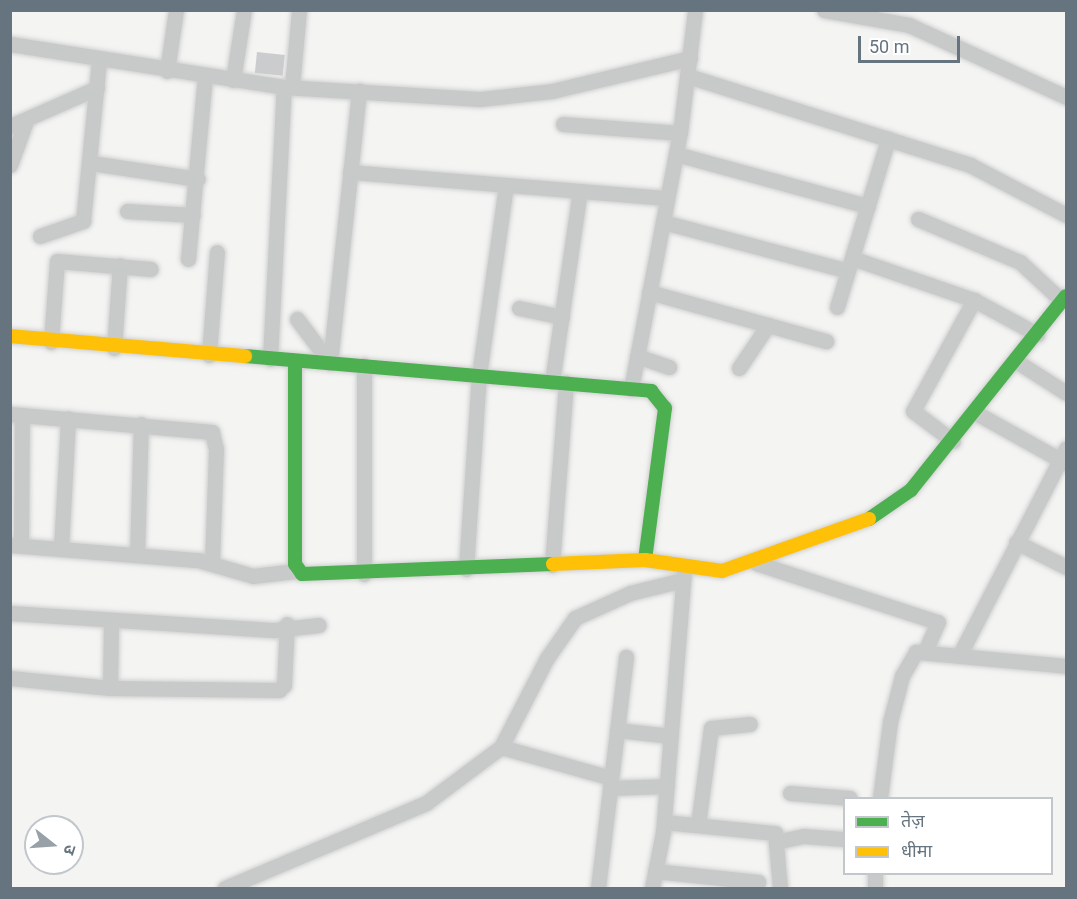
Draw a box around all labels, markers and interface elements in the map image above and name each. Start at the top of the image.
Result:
scale bar [861,24,963,62]
text: 50 m [869,36,909,57]
legend [843,797,1053,875]
text: तेज़ [901,810,925,831]
north arrow [24,815,84,875]
text: धीमा [901,840,932,861]
text: उ [59,843,80,857]

